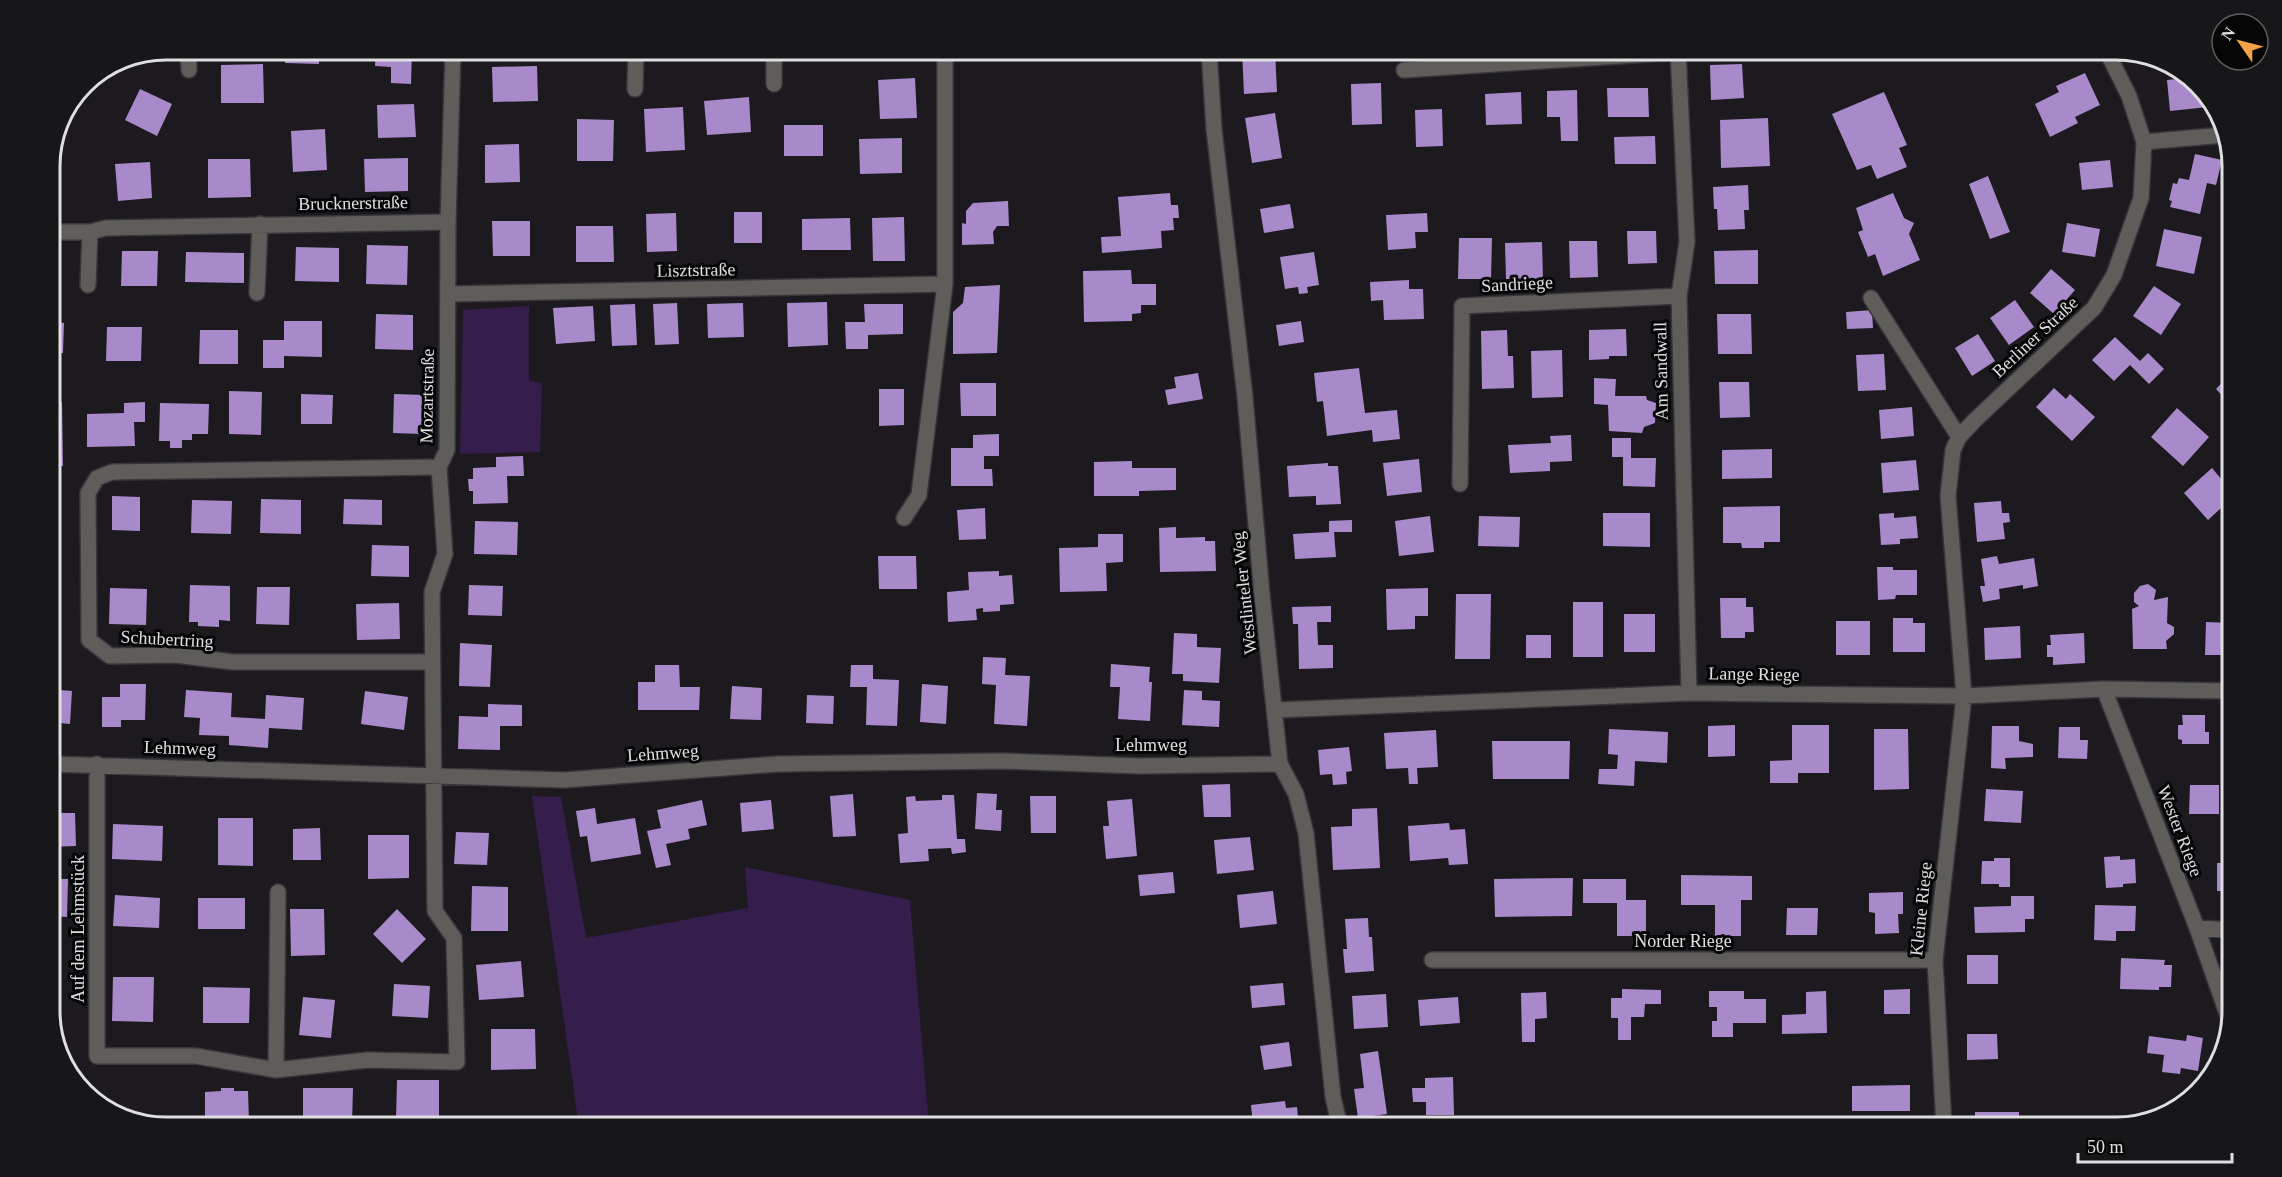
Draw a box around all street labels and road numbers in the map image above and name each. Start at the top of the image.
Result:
street label: Brucknerstraße [298,192,408,214]
street label: Lisztstraße [656,259,736,281]
street label: Sandriege [1481,272,1553,296]
street label: Berliner Straße [1988,292,2082,382]
street label: Am Sandwall [1650,322,1672,420]
street label: Mozartstraße [416,348,438,444]
street label: Westlinteler Weg [1228,531,1260,655]
street label: Schubertring [120,627,214,651]
street label: Lange Riege [1708,663,1800,685]
street label: Lehmweg [1115,735,1187,755]
street label: Lehmweg [144,737,216,759]
street label: Lehmweg [626,741,700,765]
street label: Wester Riege [2153,783,2207,879]
street label: Auf dem Lehmstück [68,855,88,1003]
street label: Kleine Riege [1906,861,1936,957]
street label: Norder Riege [1634,931,1732,951]

